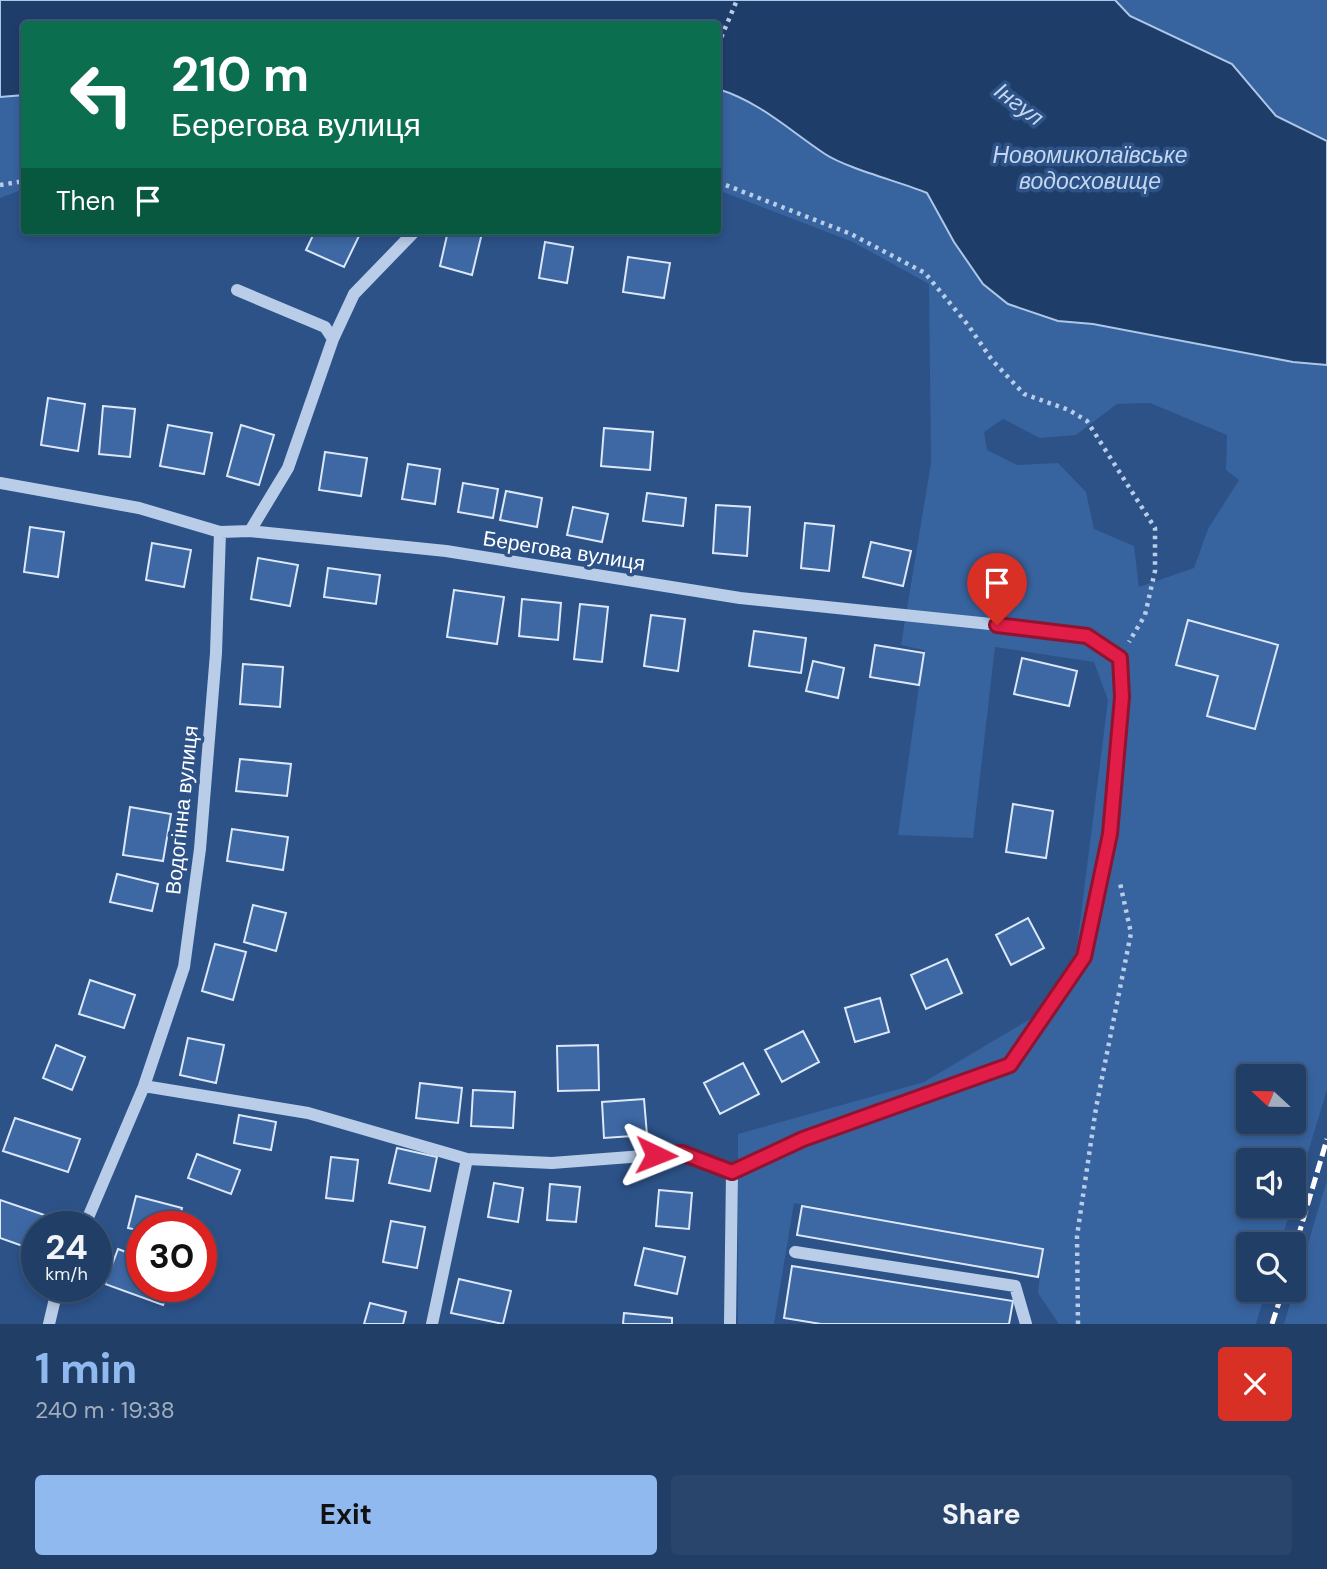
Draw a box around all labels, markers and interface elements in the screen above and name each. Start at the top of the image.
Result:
text: 210 m [171,42,309,106]
icon: left [56,49,147,140]
water label: Інгул [988,76,1050,132]
text: Берегова вулиця [171,104,421,146]
water label: Новомиколаївське водосховище [992,140,1188,196]
icon: arrive [129,182,167,220]
text: Then [56,184,115,218]
street label: Берегова вулиця [481,524,647,578]
pin [967,553,1027,625]
icon: arrive [978,564,1016,602]
street label: Водогінна вулиця [159,724,205,896]
north arrow [1236,1064,1306,1134]
map controls [1236,1064,1306,1302]
position arrow [619,1118,693,1192]
button: sound [1236,1148,1306,1218]
speed limit sign: 30 [126,1211,217,1302]
text: 24 [45,1224,88,1270]
button: search [1236,1232,1306,1302]
text: km/h [45,1262,88,1286]
text: 1 min [35,1341,137,1396]
button: close [1218,1347,1292,1421]
text: 240 m · 19:38 [35,1395,175,1425]
button: Exit [35,1475,657,1555]
button: Share [671,1475,1292,1555]

